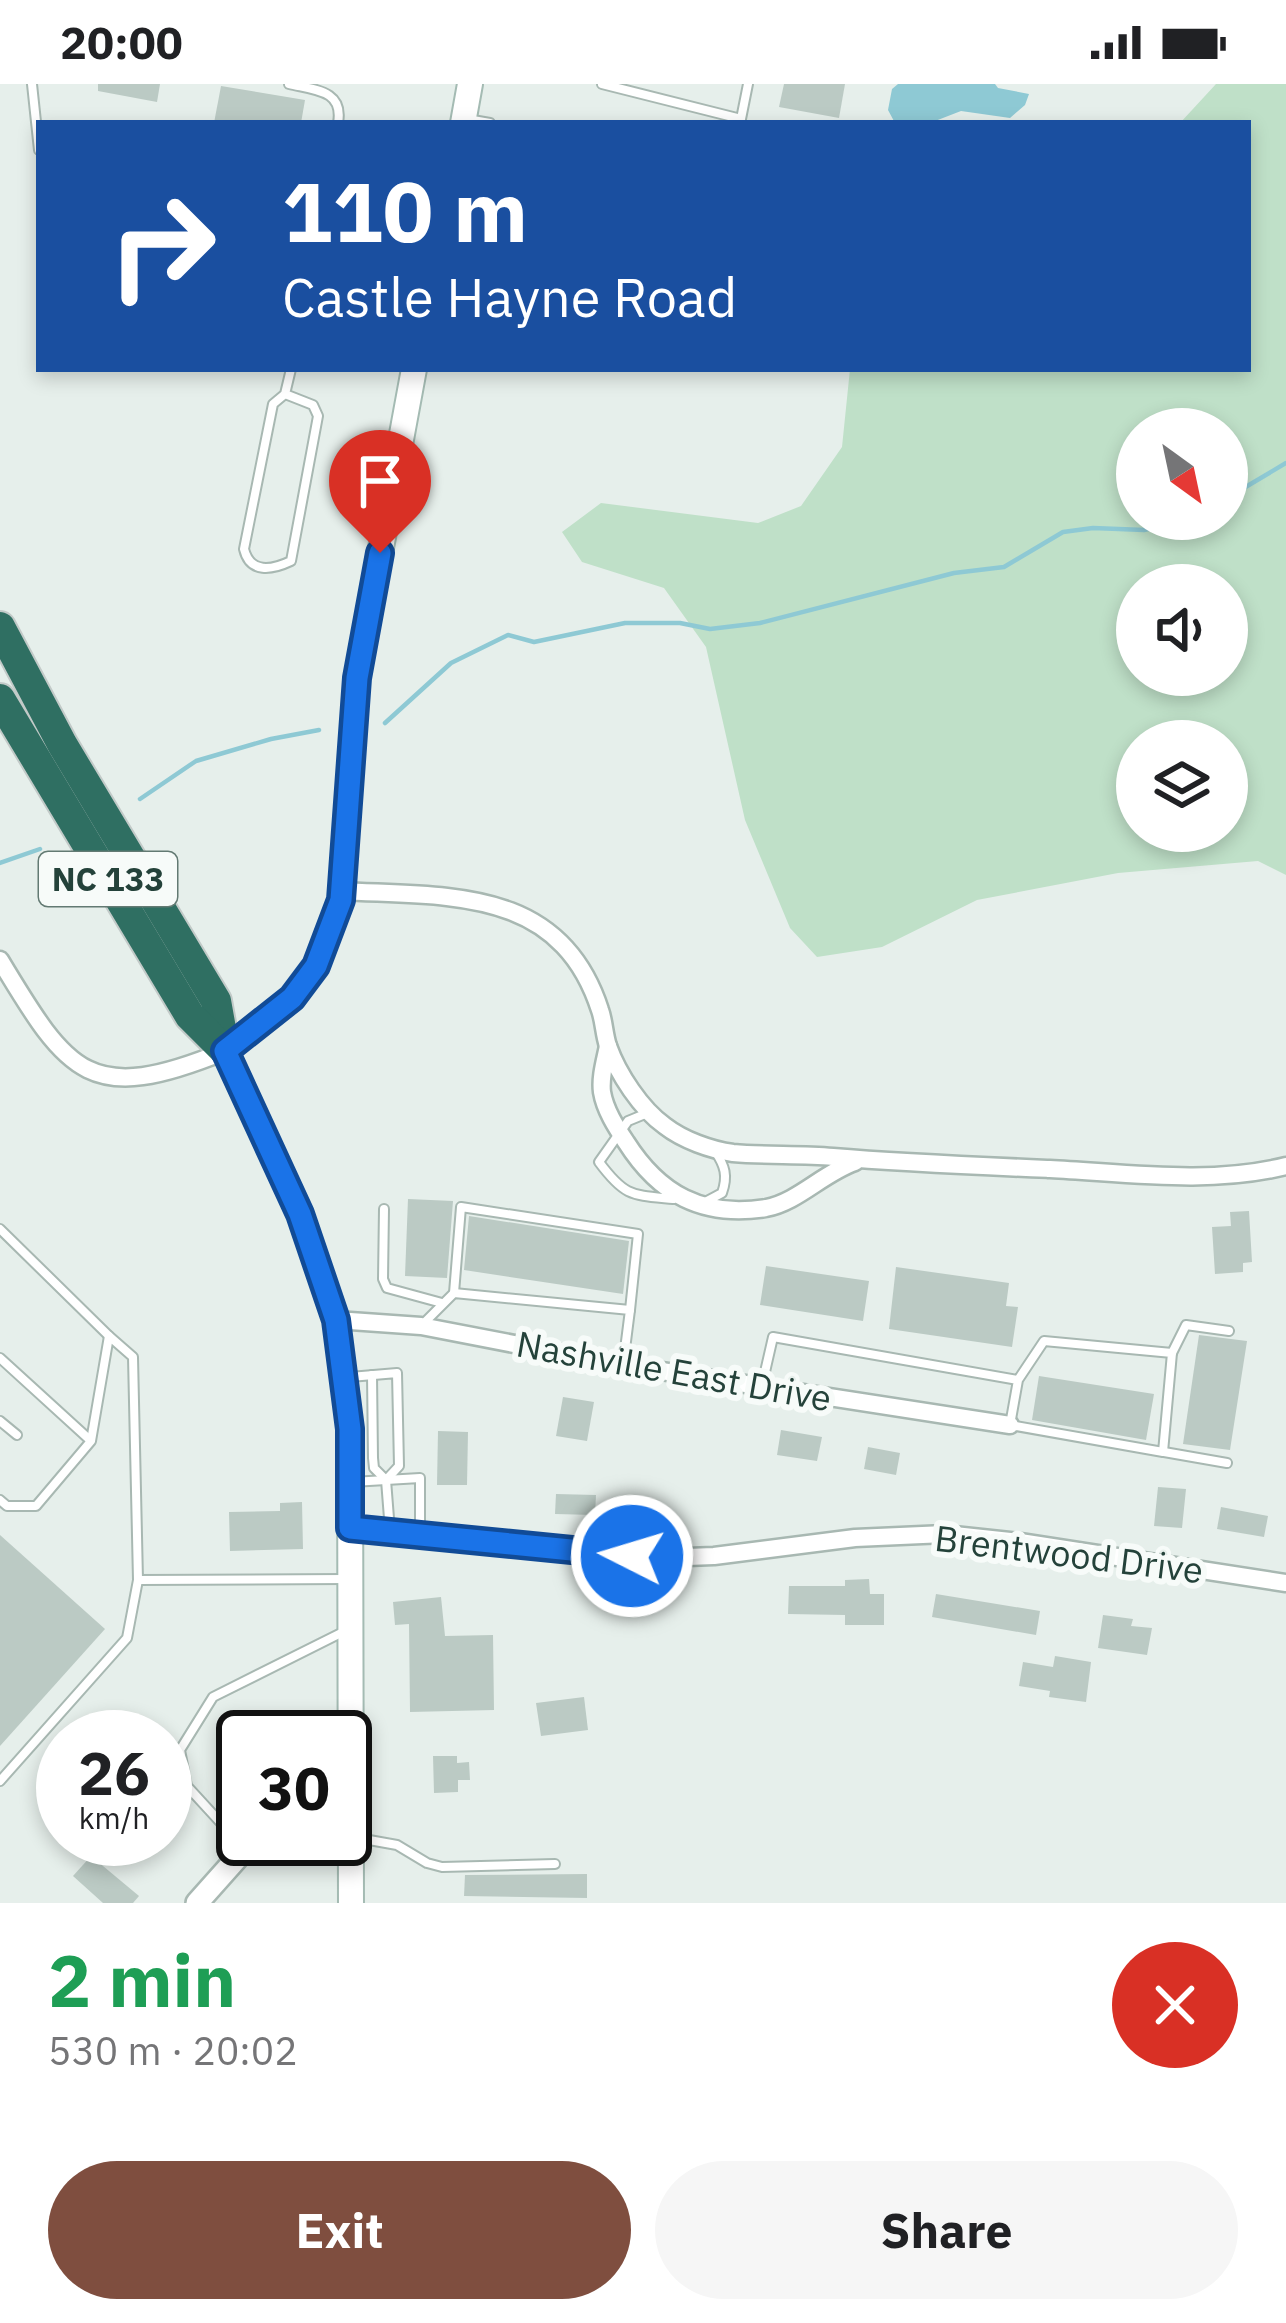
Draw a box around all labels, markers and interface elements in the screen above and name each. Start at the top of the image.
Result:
text: 20:00 [60,13,183,71]
text: 110 m [282,156,528,265]
icon: right [84,168,240,324]
text: Castle Hayne Road [282,262,737,332]
north arrow [1116,408,1248,540]
map controls [1116,408,1248,852]
pin [329,430,431,553]
icon: arrive [347,448,413,514]
button: sound [1116,564,1248,696]
button: layers [1116,720,1248,852]
road number: NC 133 [39,852,177,906]
street label: Nashville East Drive [513,1320,835,1421]
position arrow [569,1493,695,1619]
street label: Brentwood Drive [932,1514,1206,1593]
speed limit sign: 30 [216,1710,372,1866]
text: 26 [78,1733,150,1812]
text: km/h [79,1798,149,1837]
text: 2 min [48,1933,236,2027]
button: close [1112,1942,1238,2068]
text: 530 m · 20:02 [48,2025,298,2076]
button: Exit [48,2161,631,2299]
button: Share [655,2161,1238,2299]

